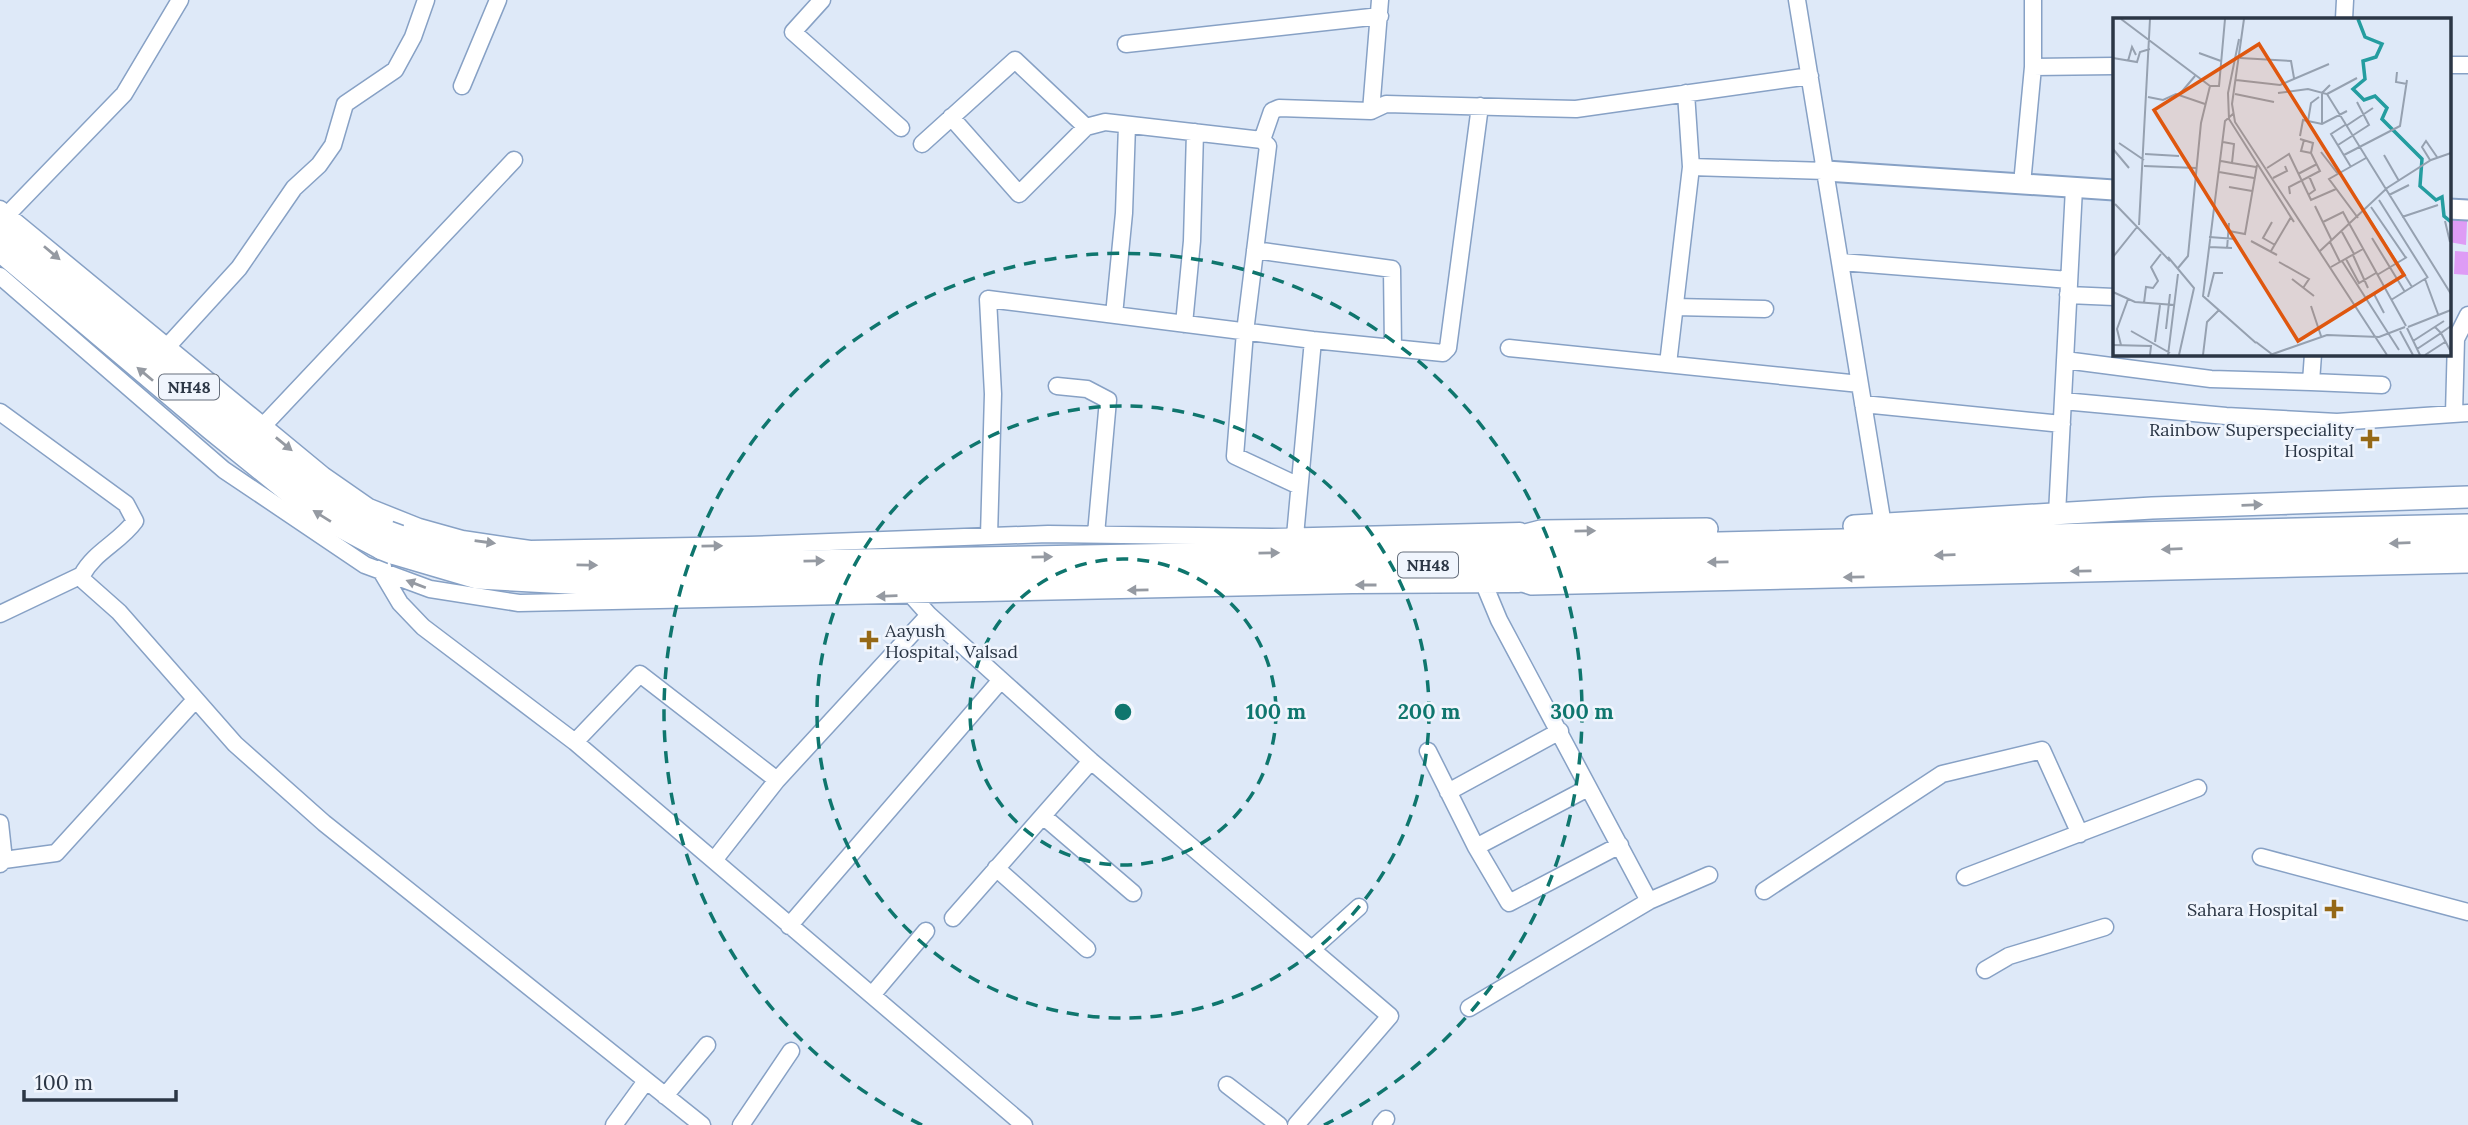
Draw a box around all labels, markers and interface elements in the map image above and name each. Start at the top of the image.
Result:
inset map [2113,18,2450,355]
one-way arrow [43,245,61,260]
one-way arrow [136,366,154,382]
road number: NH48 [159,374,219,400]
place label: Rainbow Superspeciality Hospital [2149,418,2354,462]
marker: Rainbow Superspeciality Hospital [2360,429,2380,449]
one-way arrow [275,437,293,452]
one-way arrow [2242,499,2264,510]
one-way arrow [312,510,332,523]
one-way arrow [1574,525,1596,536]
one-way arrow [475,537,497,548]
one-way arrow [2389,537,2411,548]
one-way arrow [702,540,724,551]
one-way arrow [2161,543,2183,555]
one-way arrow [1258,547,1280,559]
one-way arrow [1934,550,1956,561]
one-way arrow [1031,551,1053,563]
road number: NH48 [1398,552,1458,578]
one-way arrow [803,555,825,567]
one-way arrow [1706,556,1728,568]
one-way arrow [576,559,598,571]
one-way arrow [2070,566,2092,577]
one-way arrow [1843,571,1865,582]
one-way arrow [406,578,427,589]
one-way arrow [1355,579,1377,591]
one-way arrow [1127,584,1149,595]
one-way arrow [875,591,897,602]
place label: Aayush Hospital, Valsad [884,619,1018,663]
marker: Aayush Hospital, Valsad [859,630,879,650]
text: 100 m [1246,698,1306,725]
text: 200 m [1398,698,1460,725]
text: 300 m [1550,698,1614,725]
centre of rings [1111,700,1135,724]
place label: Sahara Hospital [2187,898,2318,921]
marker: Sahara Hospital [2324,899,2344,919]
scale bar [24,1058,177,1102]
text: 100 m [35,1069,93,1096]

